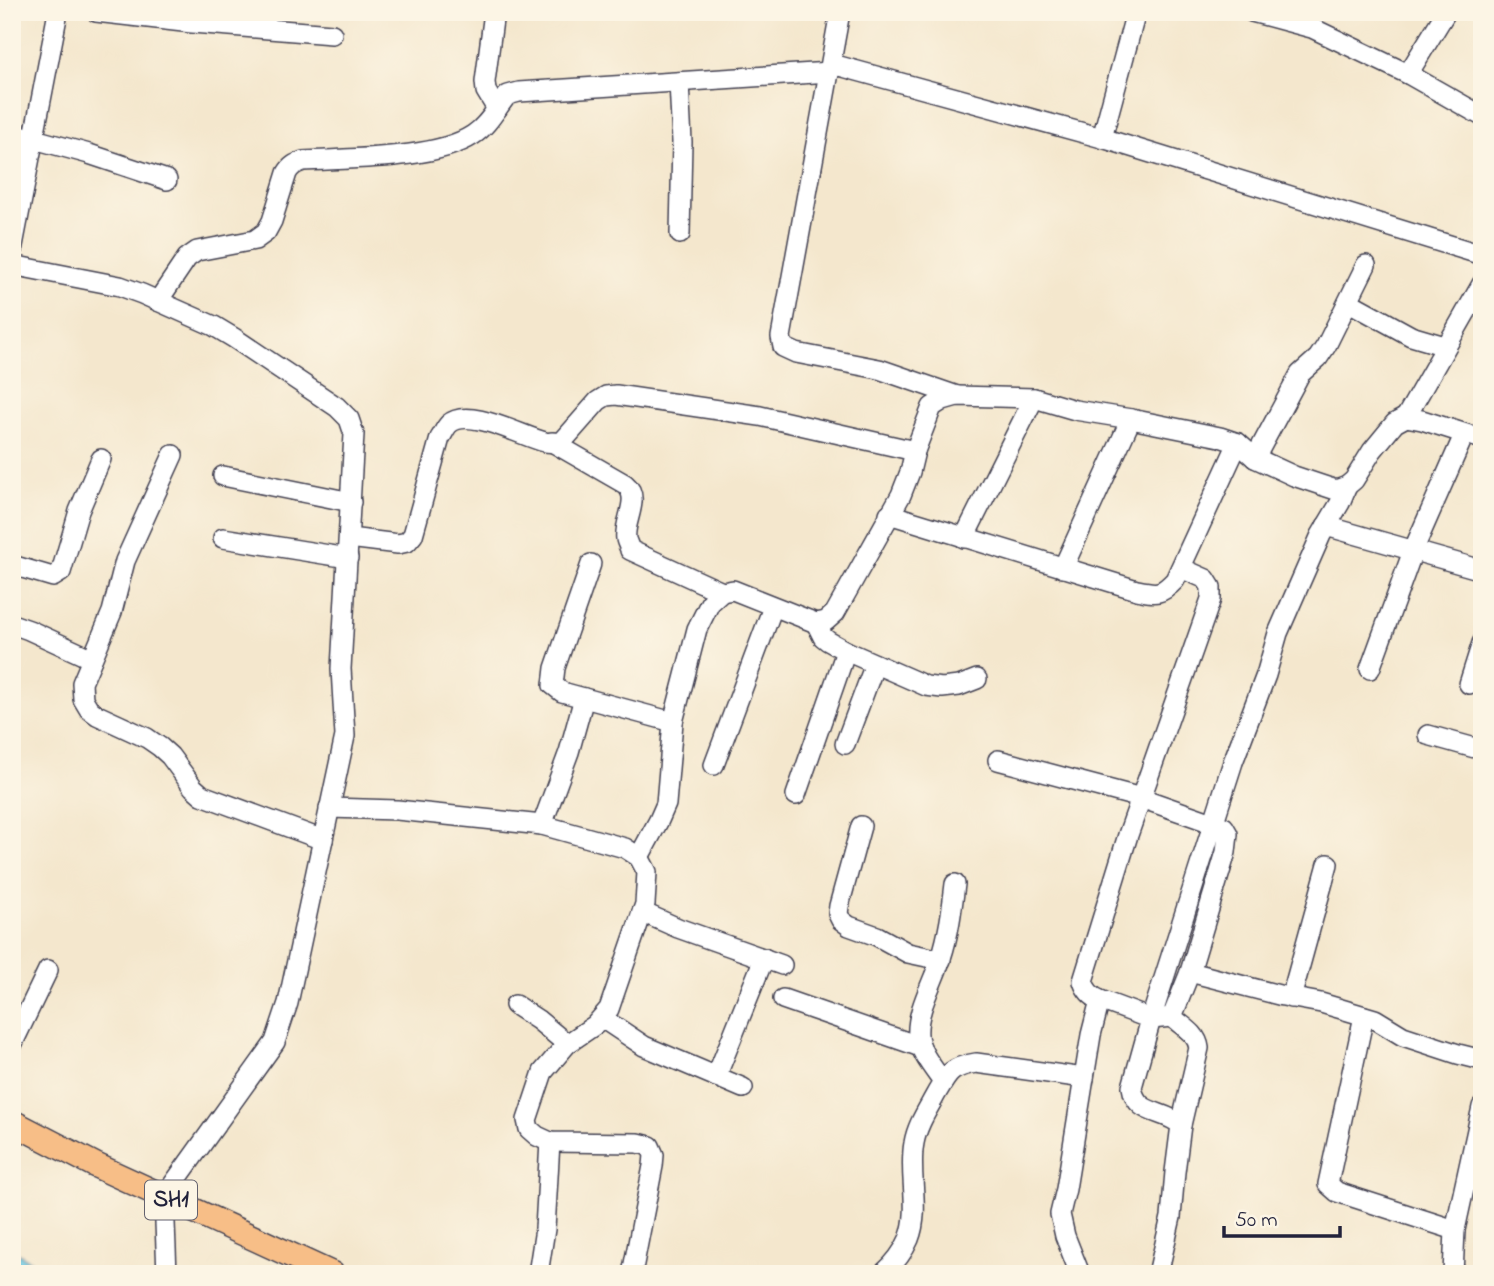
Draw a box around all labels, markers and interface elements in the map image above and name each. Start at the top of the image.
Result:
road number: SH1 [145,1180,197,1219]
scale bar [1224,1195,1340,1239]
text: 50 m [1235,1206,1278,1236]

